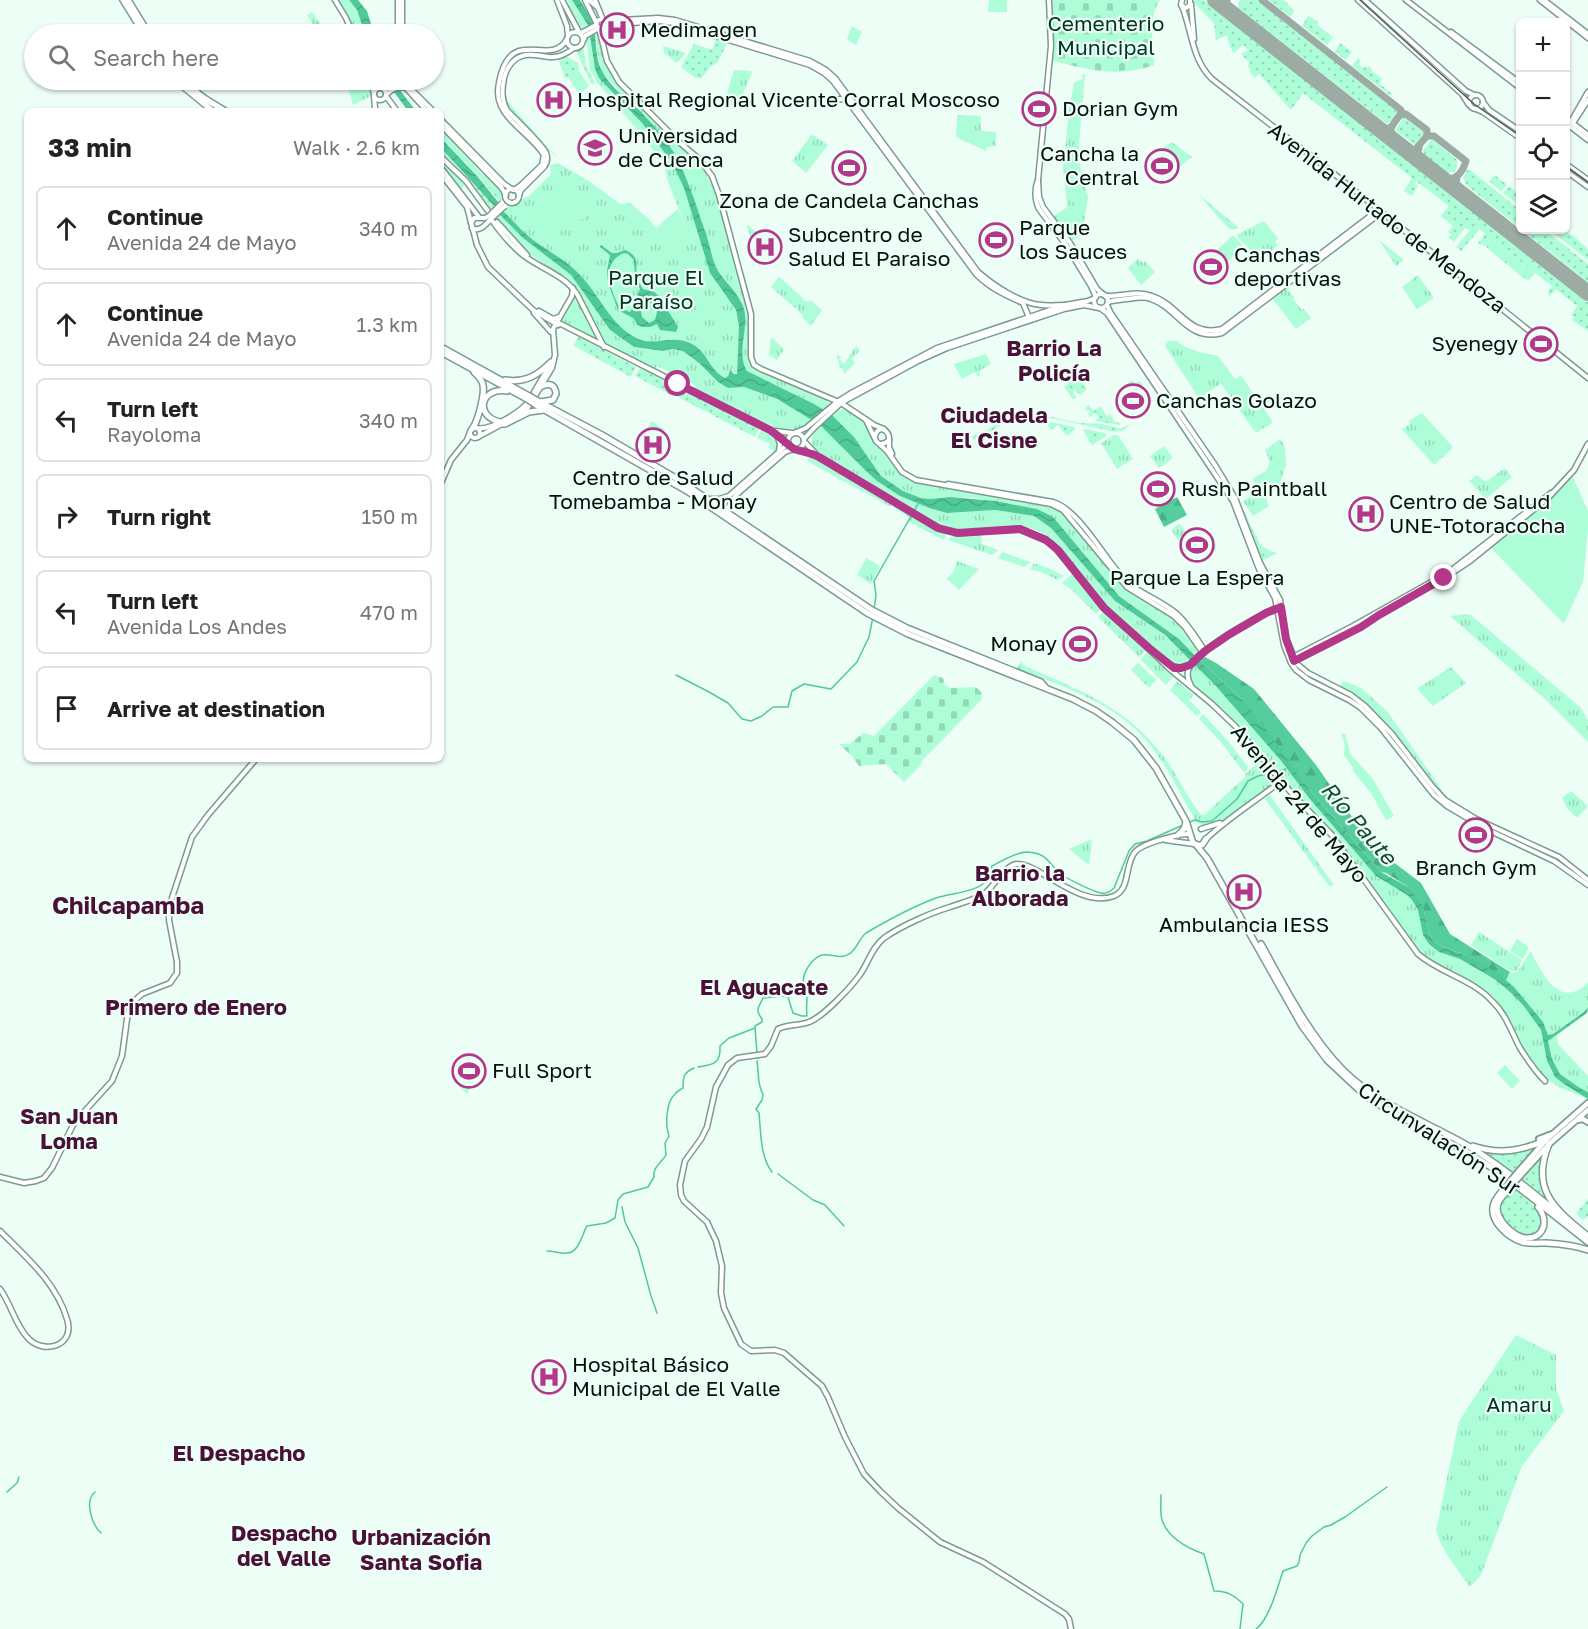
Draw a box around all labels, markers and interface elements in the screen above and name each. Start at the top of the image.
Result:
park label: Cementerio Municipal [1048,10,1164,60]
hospital icon: Medimagen [599,12,635,48]
place label: Medimagen [640,16,757,42]
map controls [1516,18,1570,234]
button: + [1516,18,1570,72]
search box [24,24,444,90]
icon: search [45,41,78,74]
text: Search here [93,44,219,71]
button: − [1516,72,1570,126]
hospital icon: Hospital Regional Vicente Corral Moscoso [536,82,572,118]
place label: Hospital Regional Vicente Corral Moscoso [577,86,1000,112]
sports icon: Dorian Gym [1021,91,1057,127]
place label: Dorian Gym [1062,95,1178,121]
street label: Avenida Hurtado de Mendoza [1263,116,1512,318]
place label: Universidad de Cuenca [618,122,738,172]
button: locate [1516,126,1570,180]
school or university icon: Universidad de Cuenca [577,130,613,166]
text: 33 min [48,132,132,163]
text: Walk · 2.6 km [293,135,420,159]
place label: Cancha la Central [1040,140,1139,190]
sports icon: Cancha la Central [1144,148,1180,184]
sports icon: Zona de Candela Canchas [831,150,867,186]
button: layers [1516,180,1570,234]
place label: Zona de Candela Canchas [719,187,979,213]
text: Continue [107,203,203,230]
icon: ahead [50,212,83,245]
place label: Parque los Sauces [1019,214,1127,264]
text: 340 m [359,216,418,240]
place label: Subcentro de Salud El Paraiso [788,221,950,271]
sports icon: Parque los Sauces [978,222,1014,258]
hospital icon: Subcentro de Salud El Paraiso [747,229,783,265]
text: Avenida 24 de Mayo [107,230,296,254]
place label: Canchas deportivas [1234,241,1341,291]
sports icon: Canchas deportivas [1193,249,1229,285]
park label: Parque El Paraíso [608,264,704,314]
text: Continue [107,299,203,326]
icon: ahead [50,308,83,341]
text: 1.3 km [357,312,418,336]
text: Avenida 24 de Mayo [107,326,296,350]
sports icon: Syenegy [1523,326,1559,362]
place label: Syenegy [1431,330,1518,356]
district label: Barrio La Policía [1006,334,1102,386]
route start [664,370,690,396]
sports icon: Canchas Golazo [1115,383,1151,419]
place label: Canchas Golazo [1156,387,1317,413]
text: Turn left [107,395,198,422]
district label: Ciudadela El Cisne [940,401,1048,453]
icon: left [50,404,83,437]
text: 340 m [359,408,418,432]
text: Rayoloma [107,422,201,446]
hospital icon: Centro de Salud Tomebamba - Monay [635,427,671,463]
place label: Centro de Salud Tomebamba - Monay [549,464,757,514]
sports icon: Rush Paintball [1140,471,1176,507]
place label: Rush Paintball [1181,475,1327,501]
place label: Centro de Salud UNE-Totoracocha [1389,488,1565,538]
hospital icon: Centro de Salud UNE-Totoracocha [1348,496,1384,532]
icon: right [50,500,83,533]
text: Turn right [107,503,211,530]
text: 150 m [362,504,418,528]
sports icon: Parque La Espera [1179,527,1215,563]
place label: Parque La Espera [1110,564,1284,590]
route end [1430,564,1456,590]
text: Turn left [107,587,198,614]
icon: left [50,596,83,629]
text: 470 m [360,600,418,624]
text: Avenida Los Andes [107,614,287,638]
sports icon: Monay [1062,626,1098,662]
place label: Monay [990,630,1057,656]
icon: arrive [50,692,83,725]
text: Arrive at destination [107,695,325,722]
street label: Avenida 24 de Mayo [1226,719,1374,888]
water label: Río Paute [1316,776,1404,871]
sports icon: Branch Gym [1458,817,1494,853]
place label: Branch Gym [1415,854,1537,880]
district label: Barrio la Alborada [972,859,1068,911]
hospital icon: Ambulancia IESS [1226,874,1262,910]
district label: Chilcapamba [52,890,204,919]
place label: Ambulancia IESS [1159,911,1329,937]
district label: El Aguacate [700,973,828,1000]
district label: Primero de Enero [105,993,287,1020]
sports icon: Full Sport [451,1053,487,1089]
place label: Full Sport [492,1057,592,1083]
street label: Circunvalación Sur [1354,1076,1526,1200]
district label: San Juan Loma [20,1102,118,1154]
place label: Hospital Básico Municipal de El Valle [572,1351,780,1401]
hospital icon: Hospital Básico Municipal de El Valle [531,1359,567,1395]
park label: Amaru [1486,1391,1552,1417]
district label: El Despacho [172,1439,306,1466]
district label: Despacho del Valle [231,1519,337,1571]
district label: Urbanización Santa Sofia [351,1523,491,1575]

